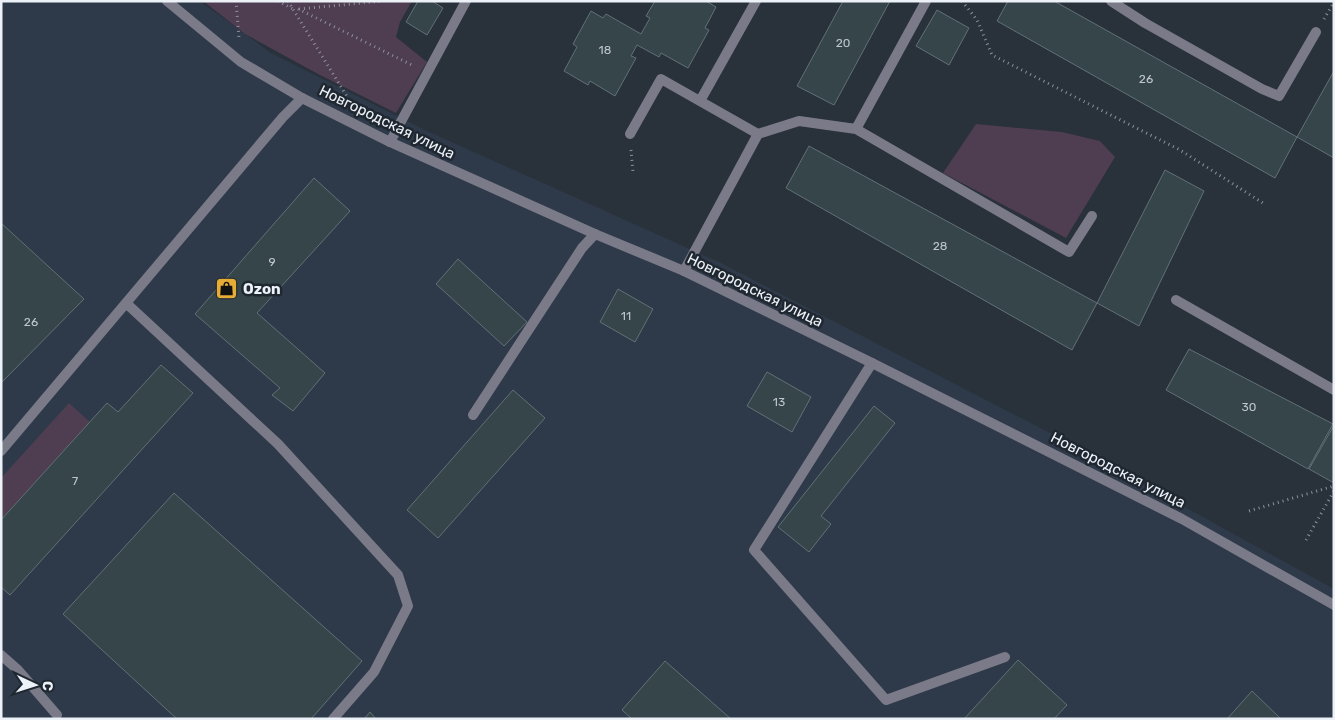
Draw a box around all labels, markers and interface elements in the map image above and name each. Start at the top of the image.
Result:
house number: 20 [836,36,850,50]
house number: 18 [599,43,611,57]
house number: 26 [1139,72,1153,86]
street label: Новгородская улица [316,81,458,163]
house number: 28 [933,239,947,253]
street label: Новгородская улица [684,249,826,331]
house number: 9 [268,255,276,269]
shop icon: Ozon [215,277,239,301]
place label: Ozon [243,280,281,298]
house number: 11 [621,309,631,323]
house number: 26 [24,315,38,329]
house number: 13 [773,395,785,409]
house number: 30 [1242,400,1256,414]
street label: Новгородская улица [1048,428,1188,512]
house number: 7 [72,474,78,488]
north arrow [10,660,60,710]
text: С [39,680,56,692]

